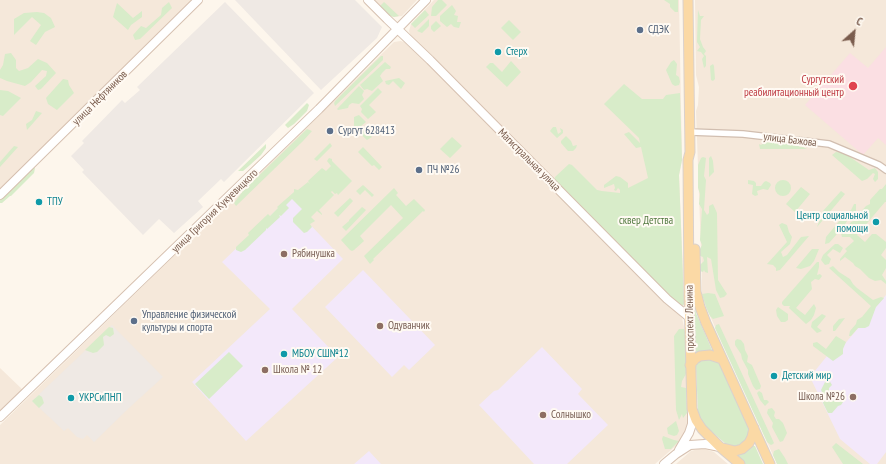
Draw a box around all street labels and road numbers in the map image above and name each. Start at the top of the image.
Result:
street label: улица Нефтяников [70,68,130,128]
street label: Магистральная улица [495,126,563,194]
street label: улица Бажова [763,130,817,150]
street label: улица Григория Кукуевицкого [169,166,261,256]
street label: проспект Ленина [683,285,697,351]

